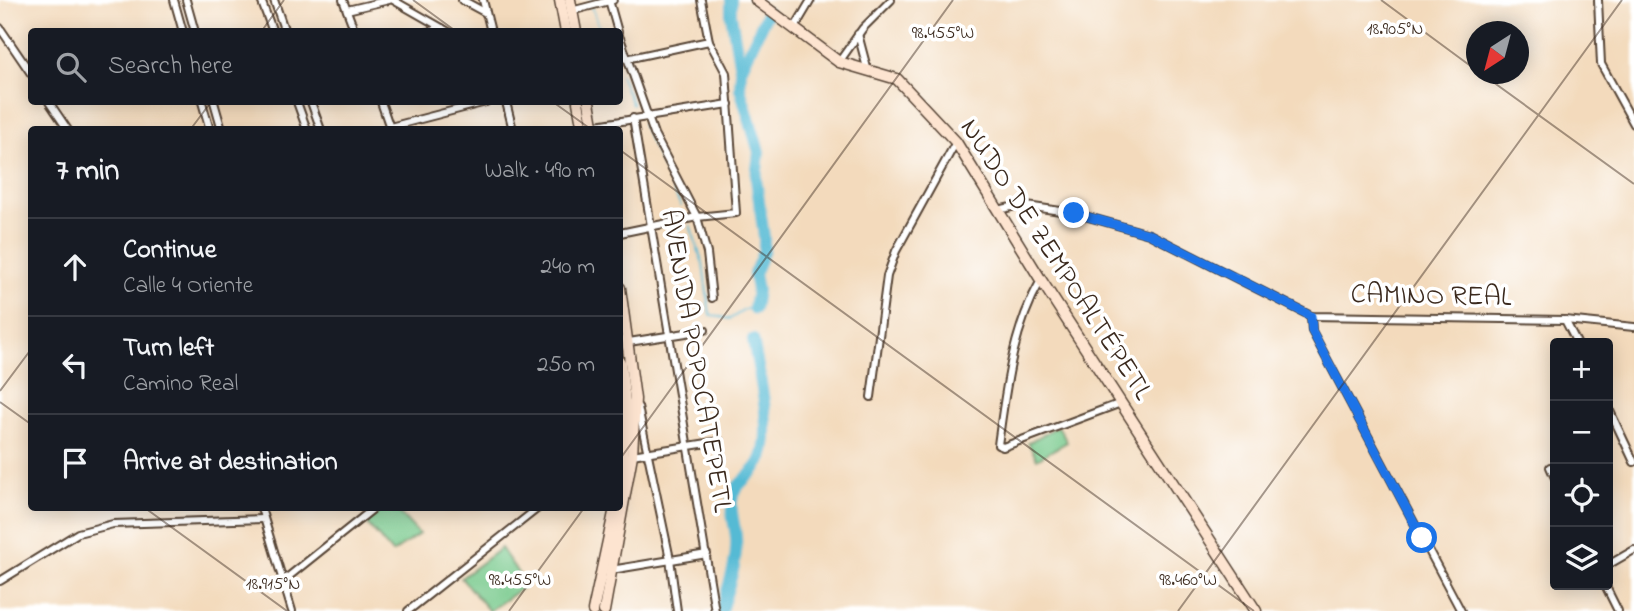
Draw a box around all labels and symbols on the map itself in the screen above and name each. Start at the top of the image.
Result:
text: 18.905°N [1367,17,1423,43]
text: 98.455°W [912,21,974,47]
north arrow [1466,21,1529,84]
street label: NUDO DE ZEMPOALTÉPETL [948,111,1162,409]
route end [1058,197,1089,228]
street label: AVENIDA POPOCATEPETL [648,206,742,516]
street label: CAMINO REAL [1350,275,1512,319]
route start [1406,522,1437,553]
text: 98.455°W [489,568,551,594]
text: 98.460°W [1159,568,1217,594]
text: 18.915°N [246,572,300,598]

